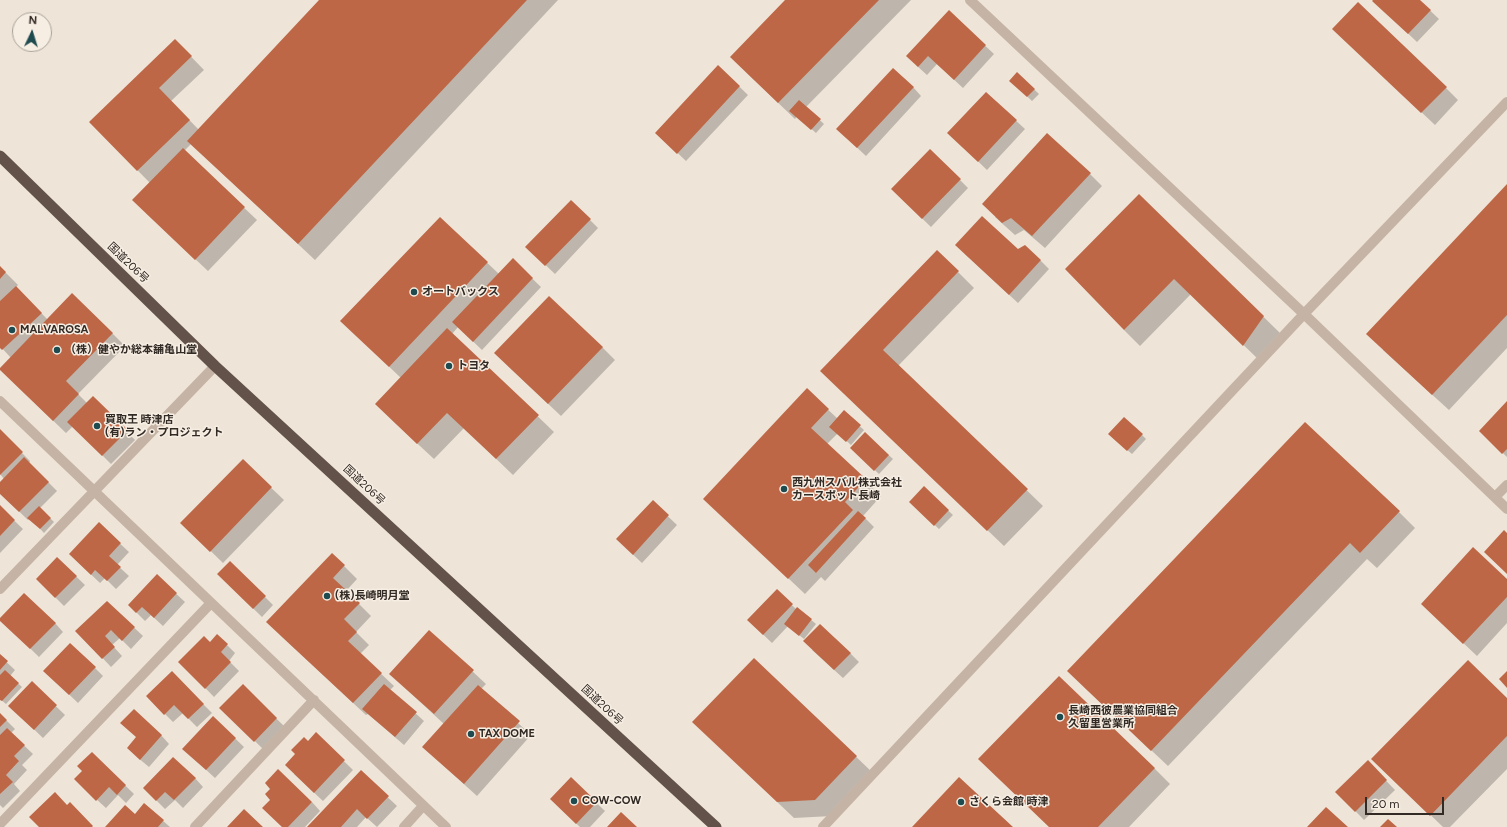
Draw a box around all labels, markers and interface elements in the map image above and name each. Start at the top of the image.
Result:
north arrow [12,12,52,52]
text: N [28,14,37,27]
street label: 国道206号 [105,240,151,286]
place label: オートバックス [422,285,499,299]
marker: オートバックス [409,287,419,297]
place label: MALVAROSA [20,323,88,337]
marker: MALVAROSA [7,325,17,335]
place label: （株）健やか総本舗亀山堂 [65,343,197,357]
marker: （株）健やか総本舗亀山堂 [52,345,62,355]
place label: トヨタ [457,359,490,373]
marker: トヨタ [444,361,454,371]
place label: 買取王 時津店 (有)ラン・プロジェクト [105,413,223,439]
marker: 買取王 時津店 (有)ラン・プロジェクト [92,421,102,431]
street label: 国道206号 [340,462,388,508]
place label: 西九州スバル株式会社 カースポット長崎 [792,476,902,502]
marker: 西九州スバル株式会社 カースポット長崎 [779,484,789,494]
place label: (株)長崎明月堂 [335,589,409,603]
marker: (株)長崎明月堂 [322,591,332,601]
street label: 国道206号 [578,682,626,728]
place label: 長崎西彼農業協同組合 久留里営業所 [1068,704,1178,730]
marker: 長崎西彼農業協同組合 久留里営業所 [1055,712,1065,722]
place label: TAX DOME [479,727,535,741]
marker: TAX DOME [466,729,476,739]
scale bar [1367,789,1446,815]
place label: COW-COW [582,794,641,808]
place label: さくら会館 時津 [969,795,1049,809]
marker: COW-COW [569,796,579,806]
marker: さくら会館 時津 [956,797,966,807]
text: 20 m [1372,797,1400,811]

